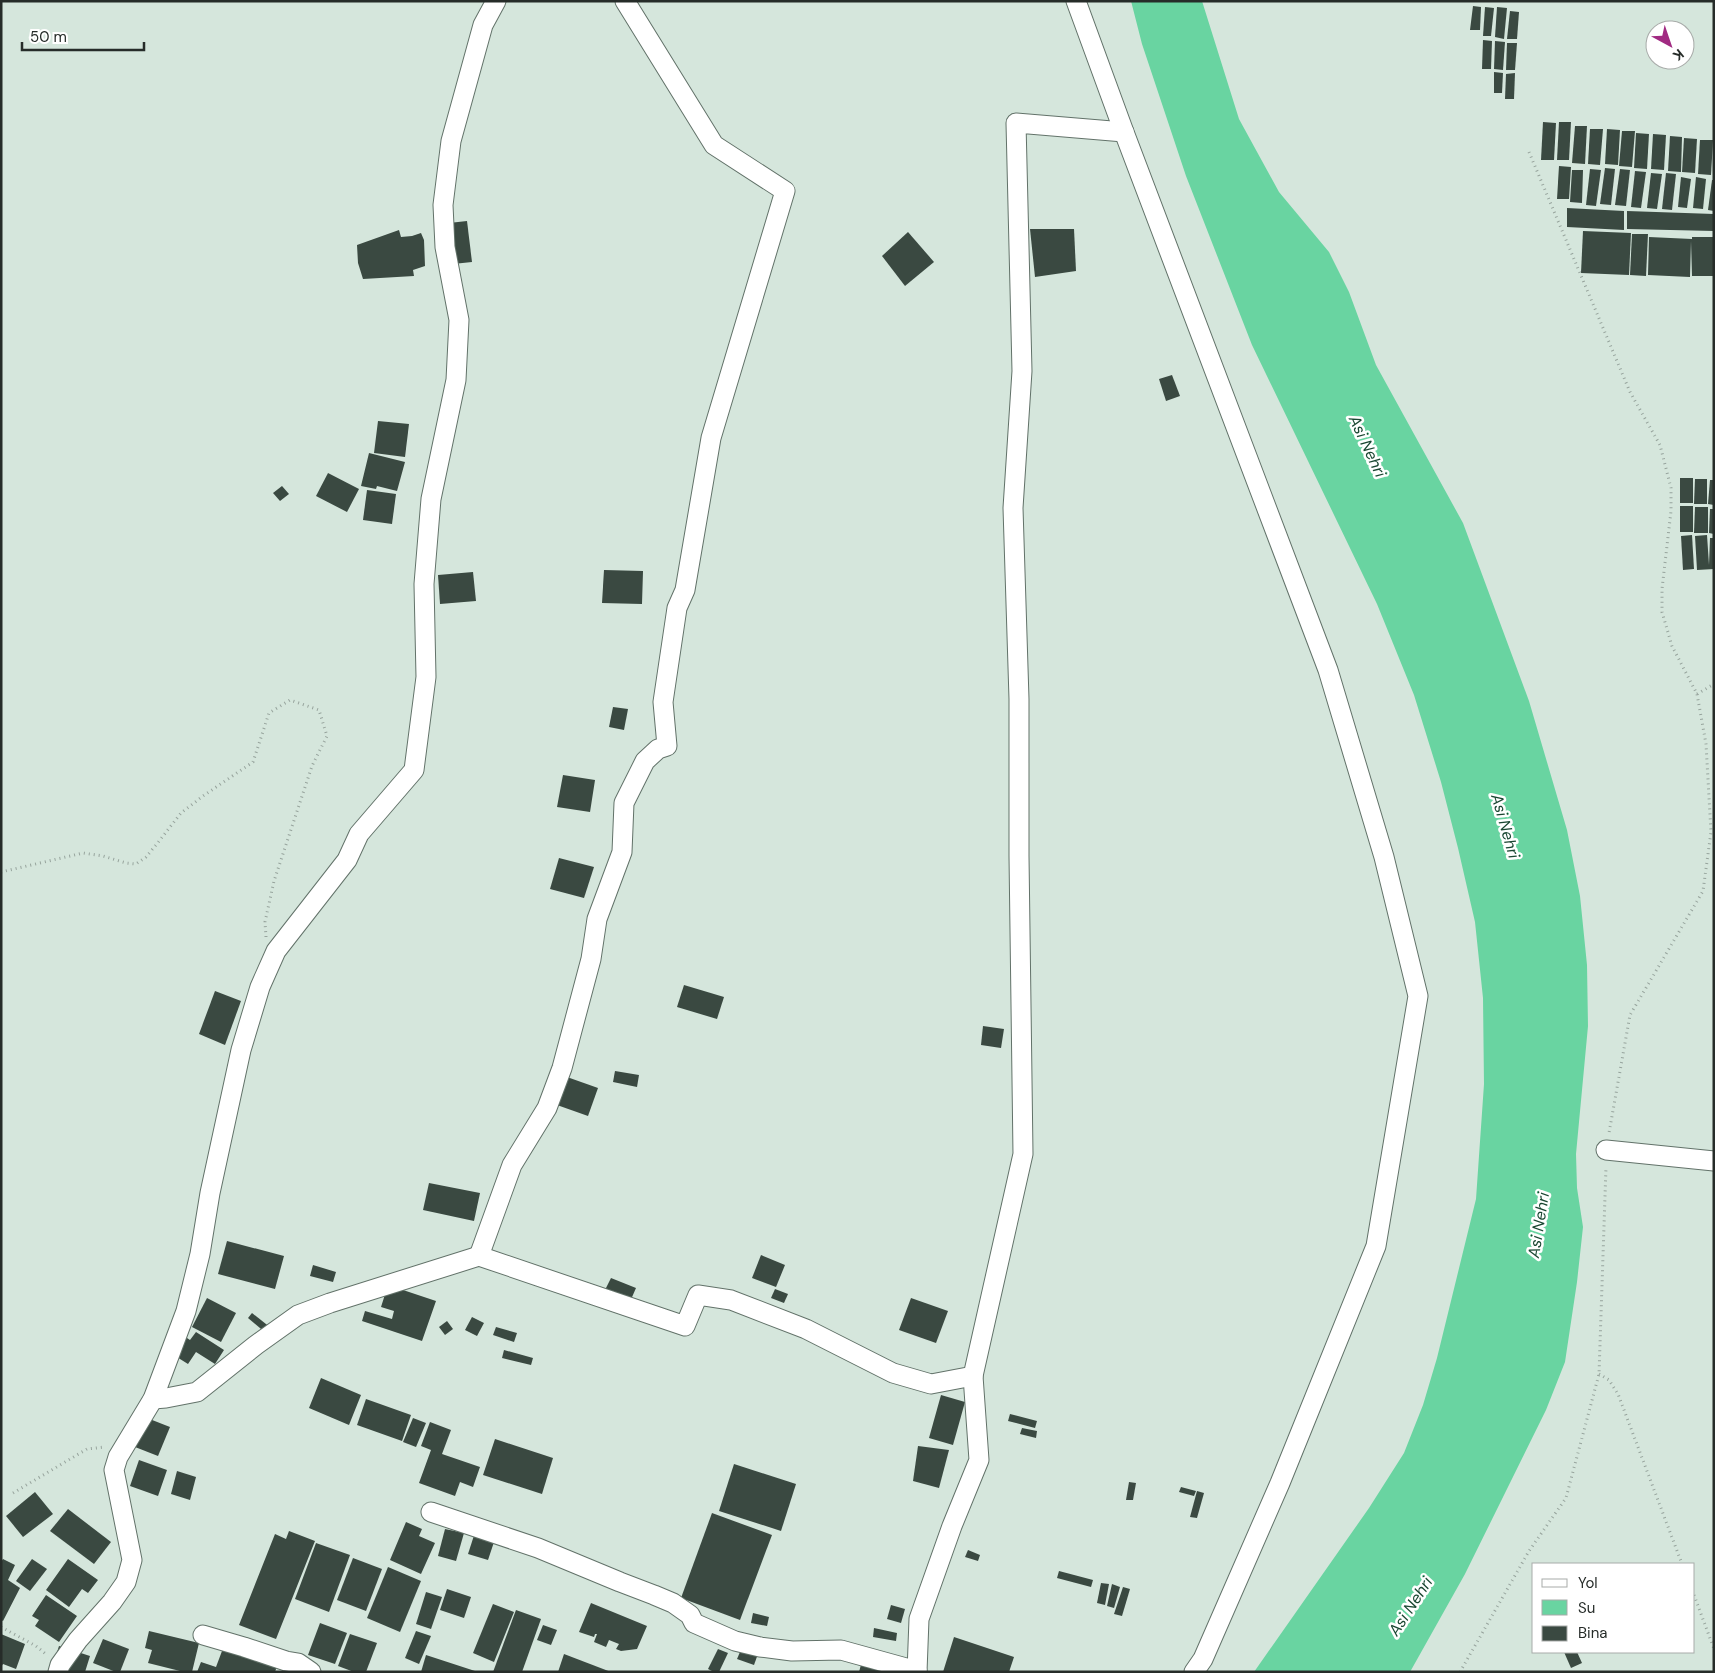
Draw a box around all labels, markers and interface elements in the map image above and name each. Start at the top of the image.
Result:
scale bar [22,20,145,52]
north arrow [1645,20,1695,70]
text: 50 m [30,27,67,47]
text: K [1669,45,1688,65]
water label: Asi Nehri [1344,411,1392,482]
water label: Asi Nehri [1486,790,1525,862]
water label: Asi Nehri [1523,1190,1554,1260]
legend [1532,1563,1695,1653]
water label: Asi Nehri [1383,1572,1438,1641]
text: Yol [1578,1573,1598,1593]
text: Su [1578,1598,1595,1618]
text: Bina [1578,1623,1607,1643]

